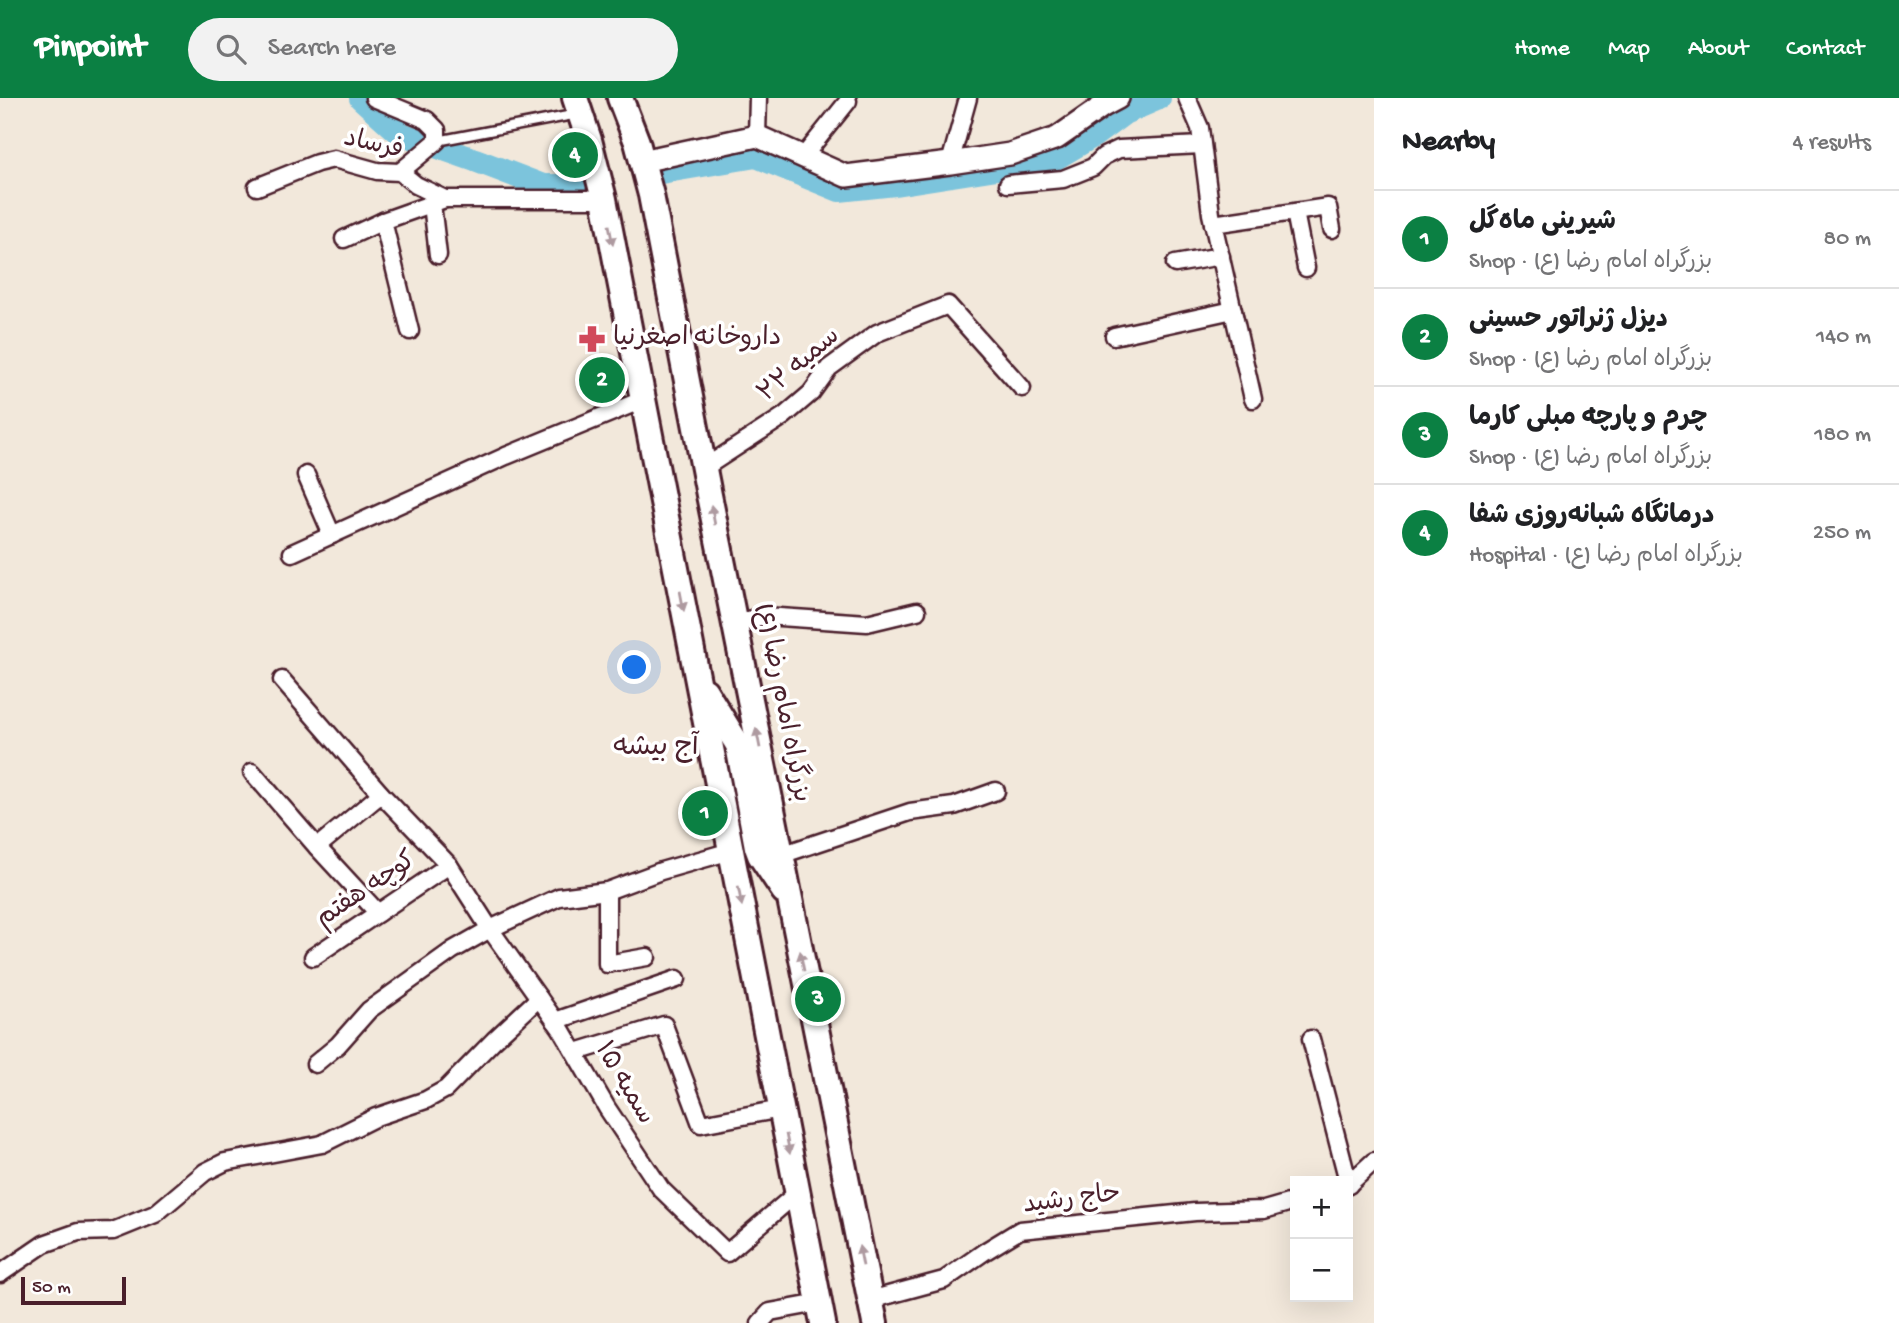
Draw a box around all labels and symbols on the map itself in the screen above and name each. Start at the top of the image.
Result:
street label: فرساد [340,124,406,168]
pin: 4 [552,129,598,181]
one-way arrow [605,224,616,246]
street label: سمیه ۲۲ [753,322,847,410]
pharmacy icon: داروخانه اصغرنیا [577,324,607,354]
place label: داروخانه اصغرنیا [613,324,781,355]
pin: 2 [579,354,625,406]
one-way arrow [707,504,718,526]
one-way arrow [676,590,687,612]
street label: بزرگراه امام رضا (ع) [746,600,819,805]
your location [617,650,651,684]
one-way arrow [752,727,763,749]
district label: آج بیشه [613,730,700,765]
pin: 1 [682,787,728,839]
street label: کوچه هفتم [311,846,423,936]
one-way arrow [734,885,745,907]
one-way arrow [797,950,808,972]
pin: 3 [795,973,841,1025]
street label: سمیه ۱۵ [586,1037,660,1131]
one-way arrow [783,1133,794,1155]
street label: حاج رشید [1021,1180,1123,1222]
one-way arrow [856,1245,867,1267]
scale bar [21,1274,126,1306]

